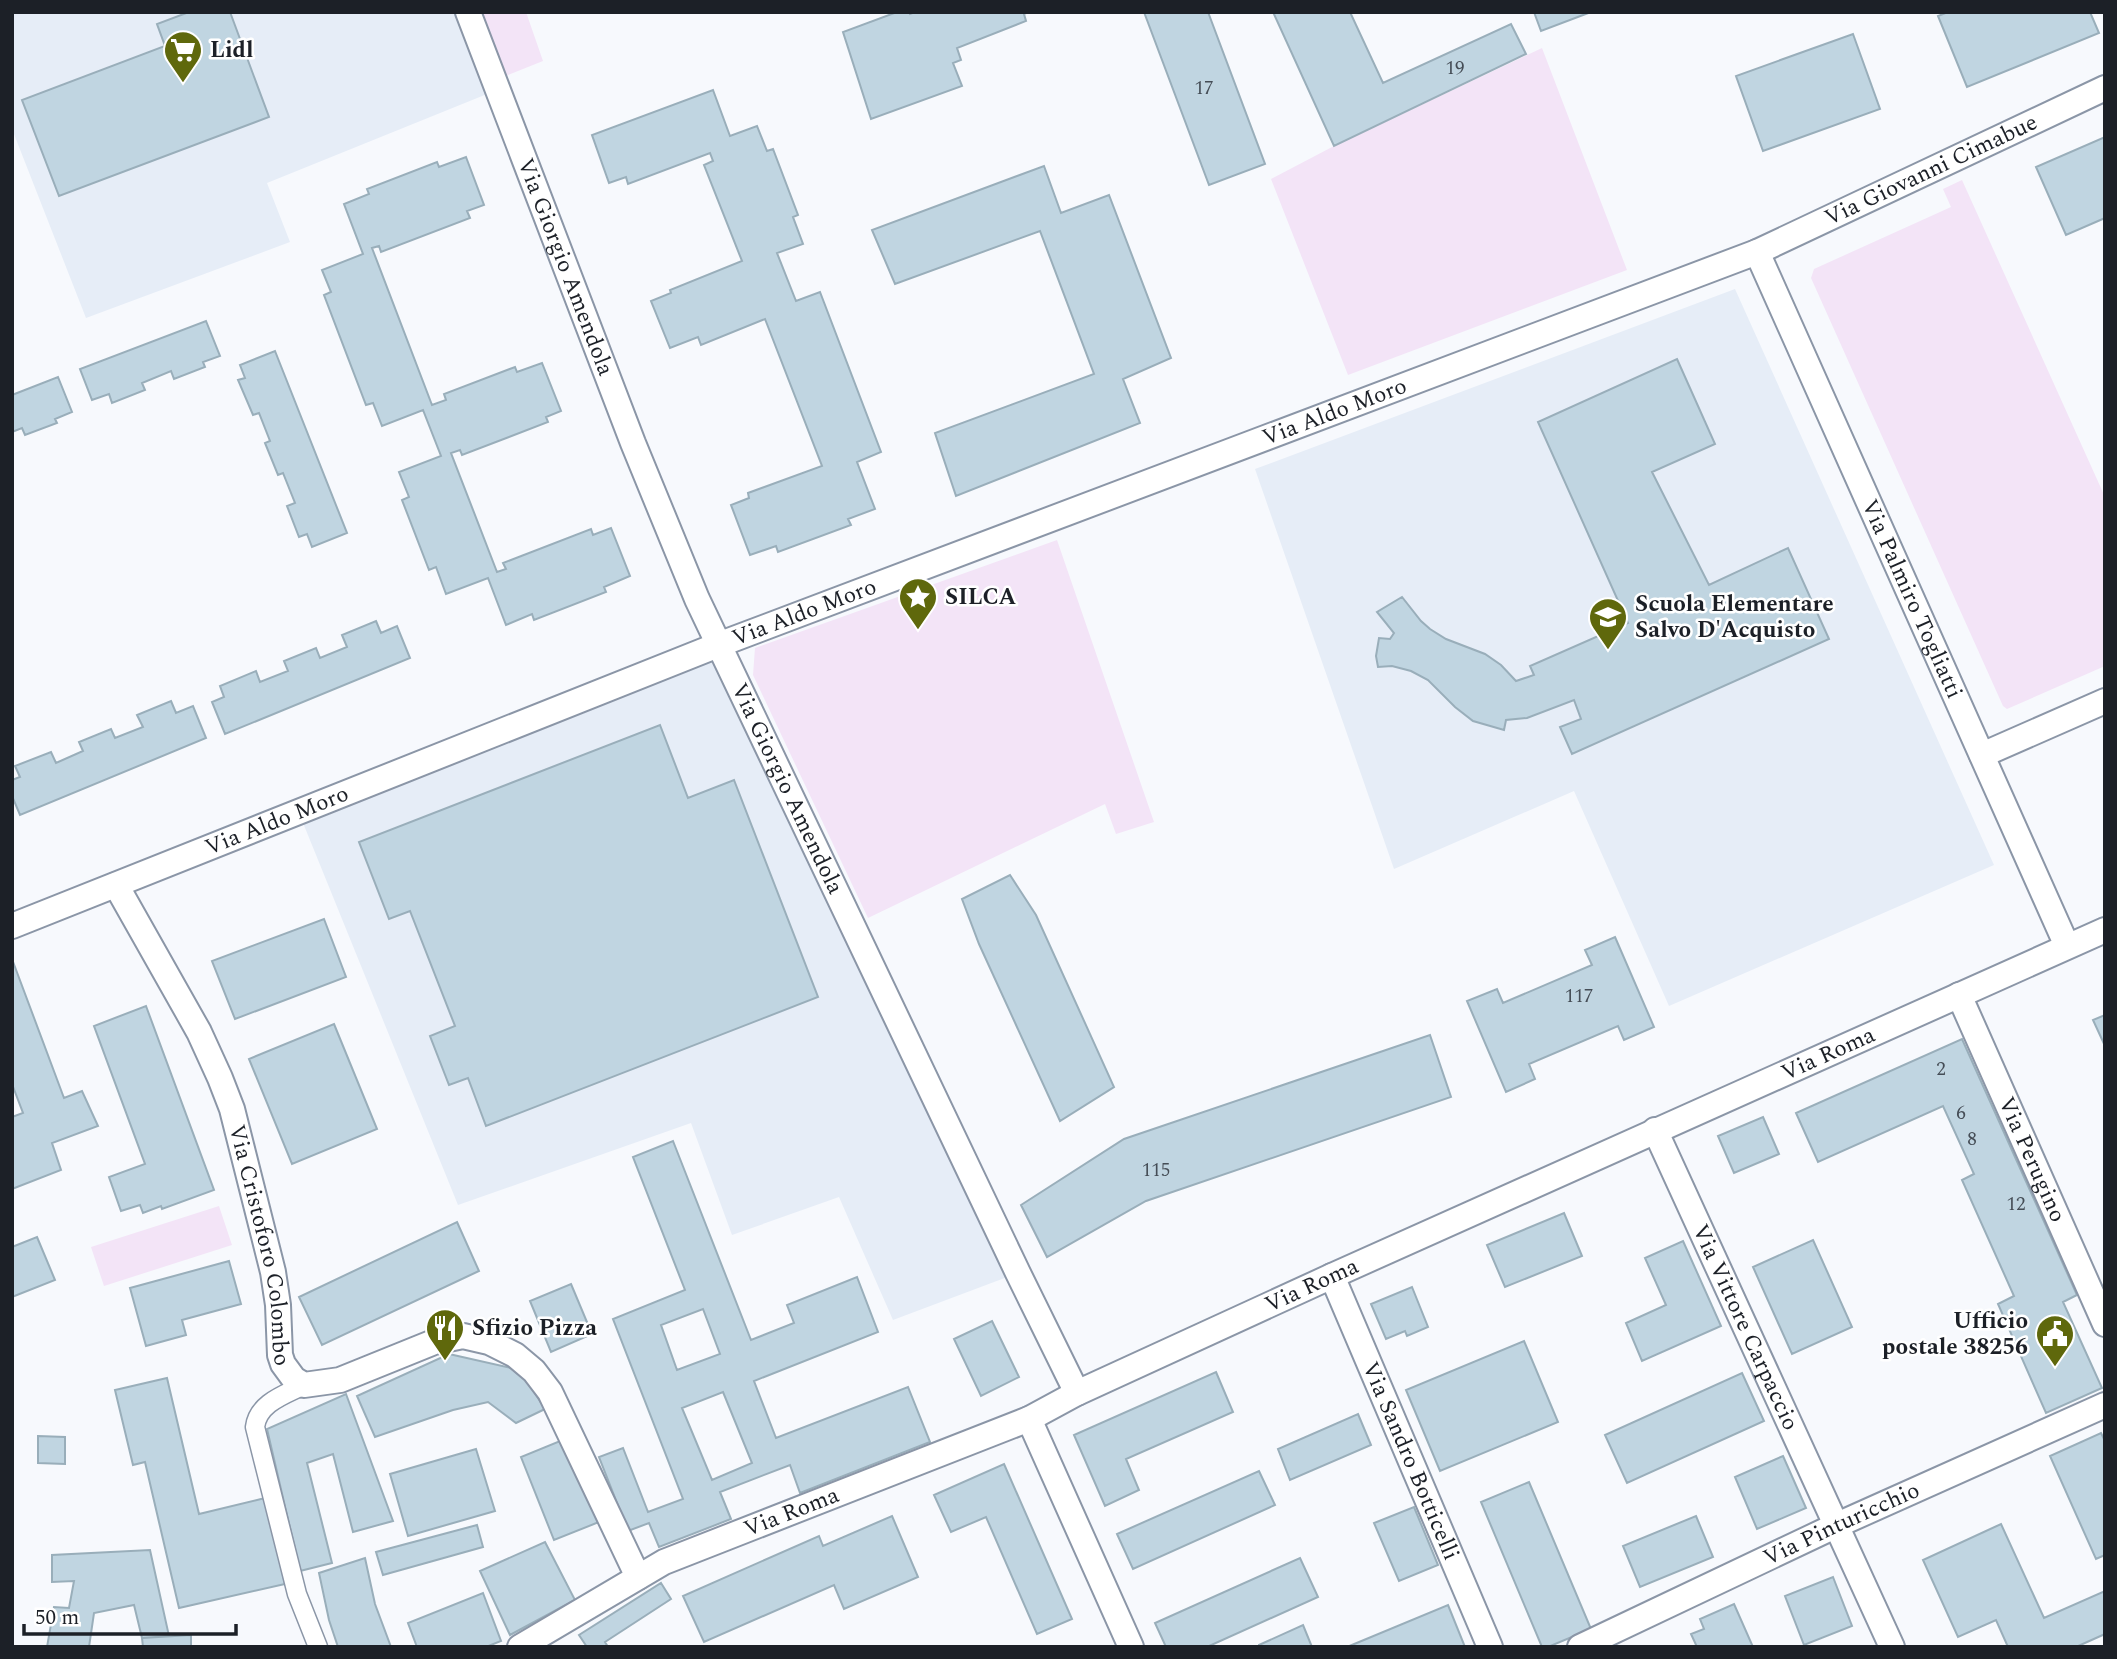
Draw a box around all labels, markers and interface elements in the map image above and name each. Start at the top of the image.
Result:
supermarket icon: Lidl [162,29,204,84]
place label: Lidl [210,33,254,68]
house number: 19 [1445,54,1465,83]
house number: 17 [1194,74,1214,103]
street label: Via Giovanni Cimabue [1819,105,2043,235]
street label: Via Giorgio Amendola [508,153,623,381]
street label: Via Aldo Moro [1257,369,1412,455]
street label: Via Palmiro Togliatti [1852,493,1972,704]
street label: Via Aldo Moro [727,569,882,656]
place icon: SILCA [897,576,939,631]
place label: SILCA [945,580,1017,615]
place label: Scuola Elementare Salvo D'Acquisto [1635,587,1834,648]
school or university icon: Scuola Elementare Salvo D'Acquisto [1587,596,1629,651]
street label: Via Giorgio Amendola [722,677,853,900]
street label: Via Aldo Moro [200,776,354,865]
house number: 117 [1565,982,1593,1011]
street label: Via Roma [1775,1018,1881,1090]
house number: 2 [1936,1055,1946,1084]
street label: Via Perugino [1989,1091,2075,1228]
house number: 6 [1956,1099,1966,1128]
street label: Via Cristoforo Colombo [219,1121,300,1371]
house number: 8 [1967,1125,1977,1154]
house number: 115 [1142,1156,1170,1185]
house number: 12 [2006,1190,2026,1219]
street label: Via Vittore Carpaccio [1683,1218,1808,1436]
street label: Via Roma [1259,1249,1364,1322]
place label: Ufficio postale 38256 [1882,1304,2028,1365]
restaurant icon: Sfizio Pizza [424,1307,466,1362]
place label: Sfizio Pizza [472,1311,597,1346]
public building icon: Ufficio postale 38256 [2034,1313,2076,1368]
street label: Via Sandro Botticelli [1353,1356,1469,1566]
street label: Via Pinturicchio [1757,1473,1925,1575]
street label: Via Roma [739,1478,844,1547]
scale bar [24,1592,236,1636]
text: 50 m [35,1602,79,1634]

